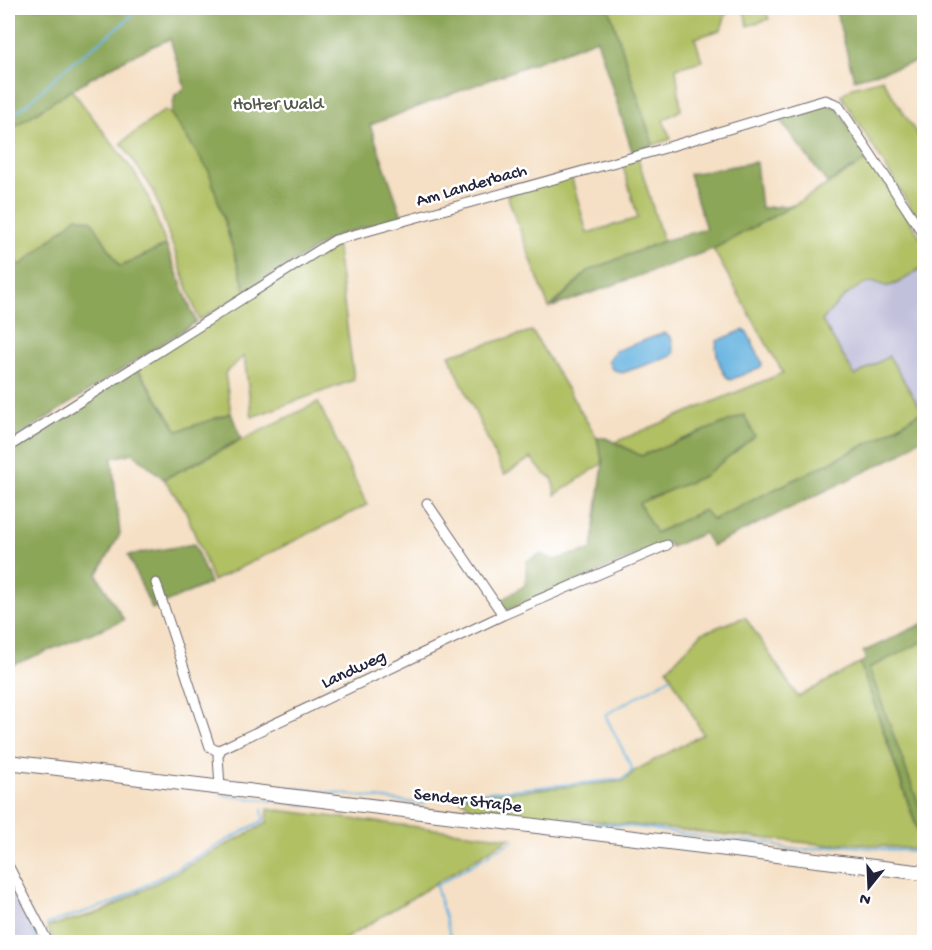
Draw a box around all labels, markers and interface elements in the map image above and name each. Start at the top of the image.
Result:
park label: Holter Wald [233,95,325,116]
street label: Am Landerbach [414,160,530,212]
street label: Landweg [318,646,390,694]
street label: Sender Straße [412,784,524,819]
north arrow [839,857,899,917]
text: N [857,887,873,909]

